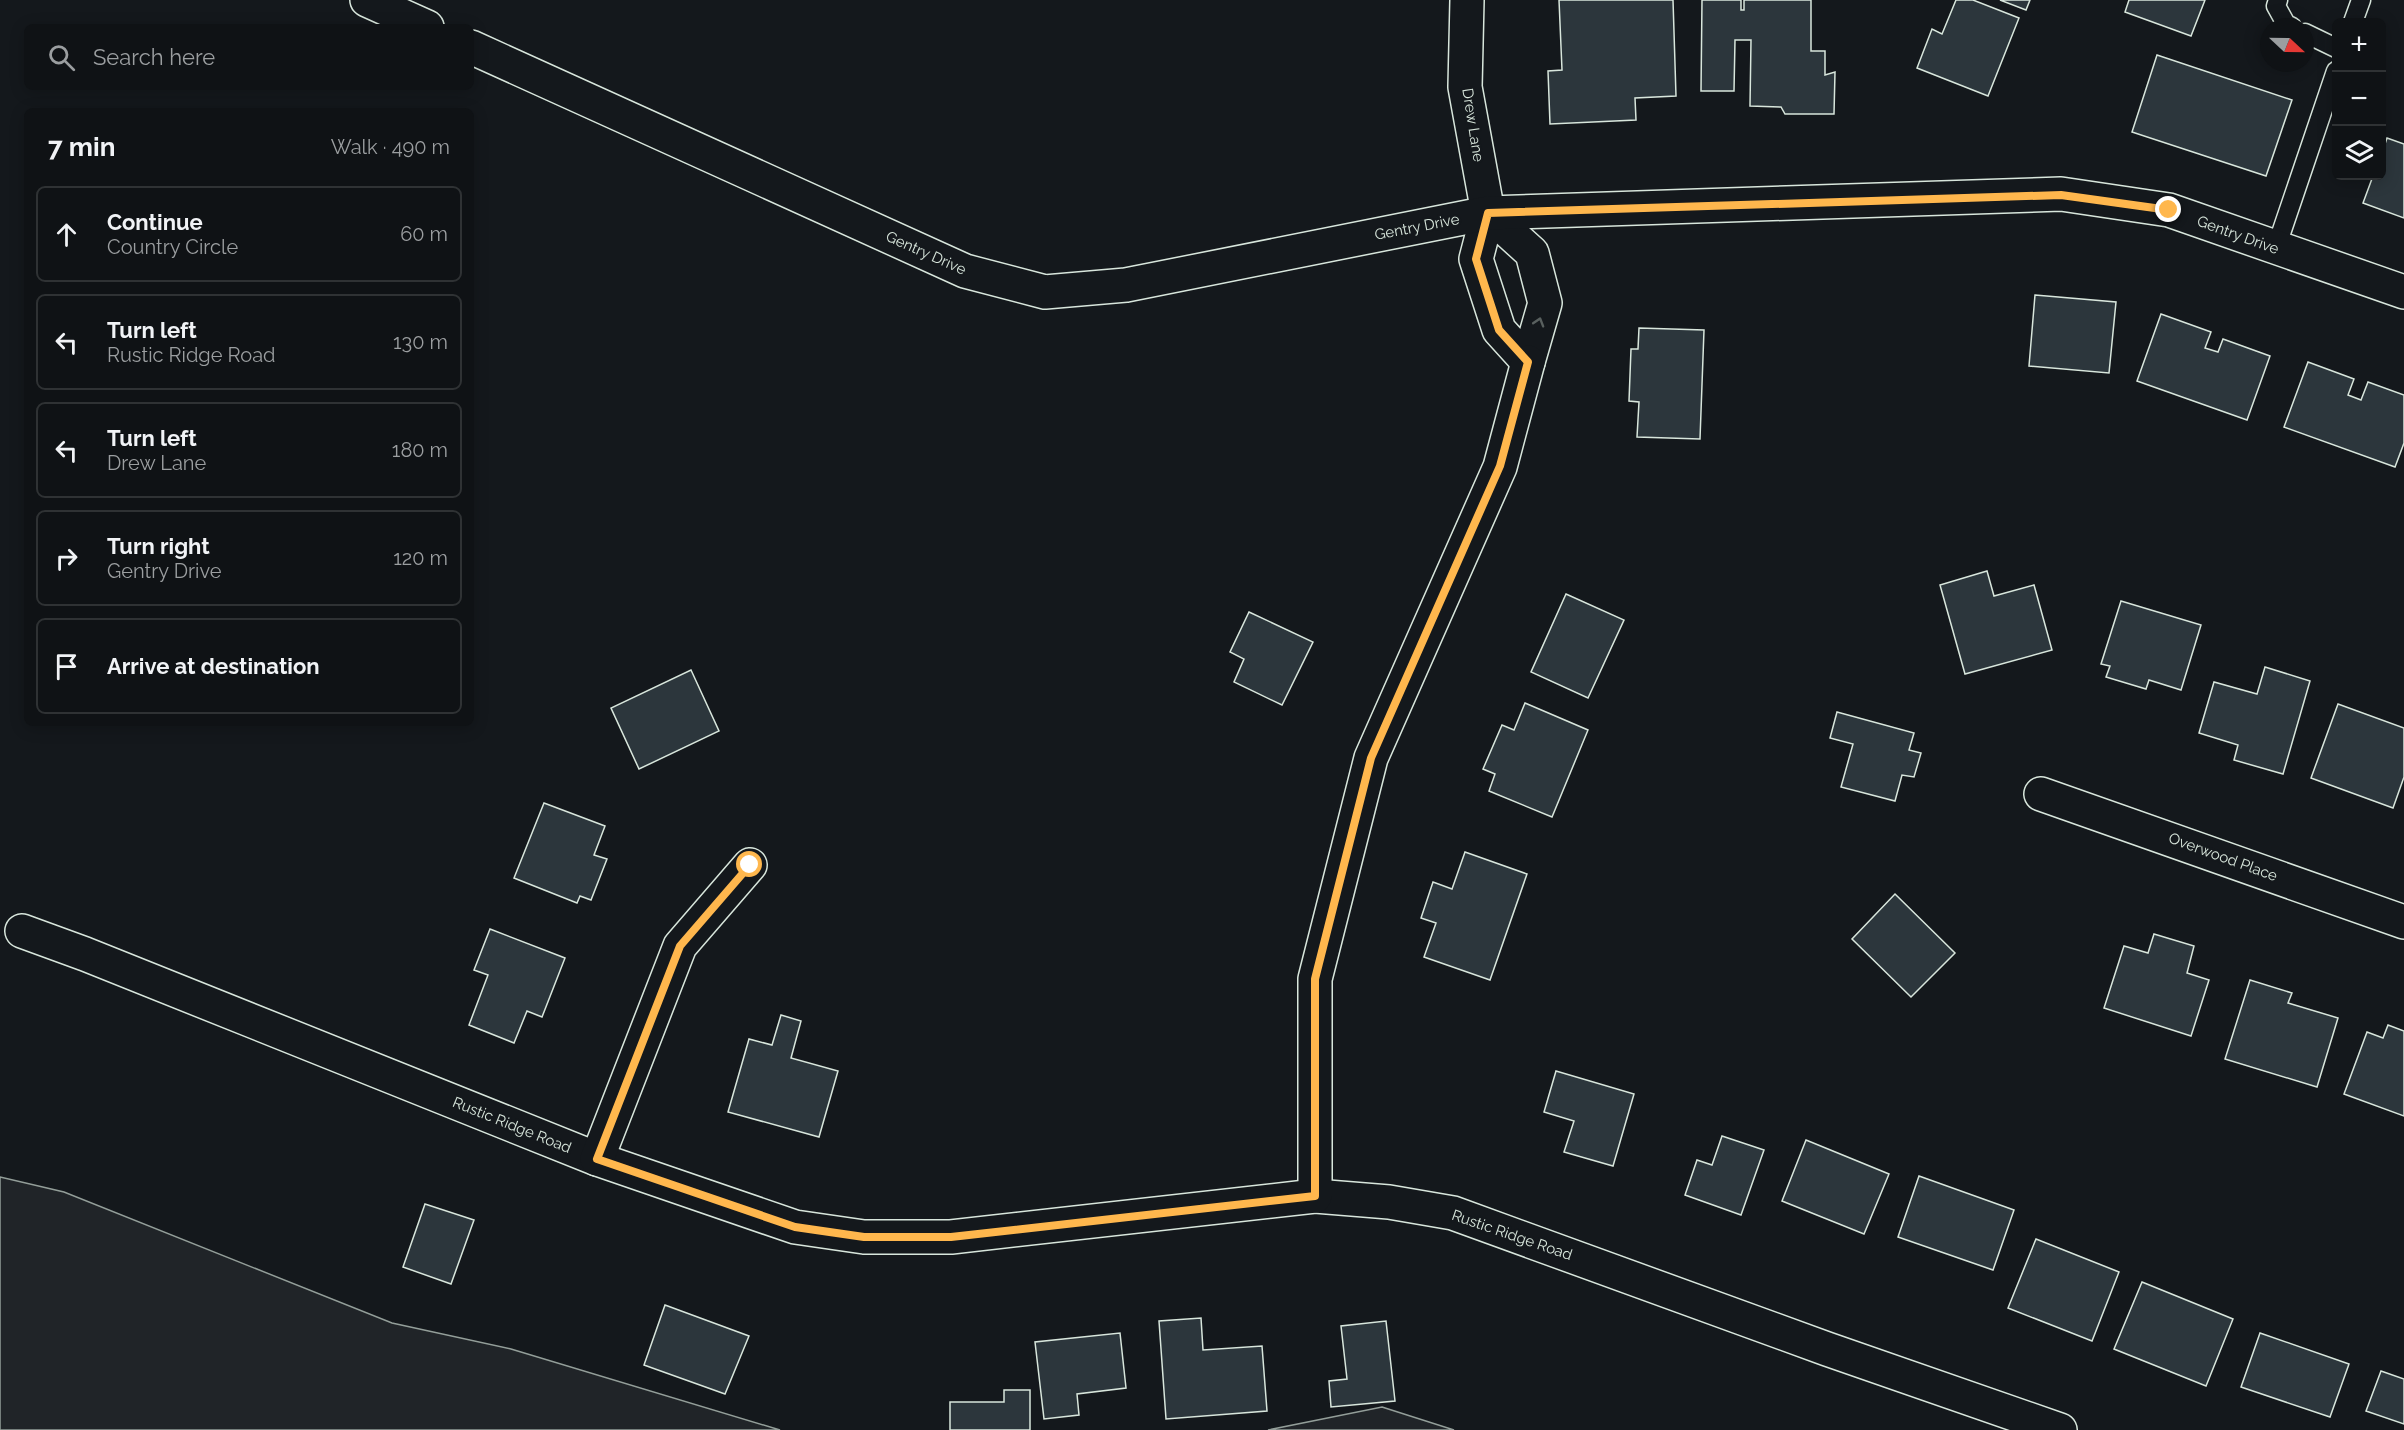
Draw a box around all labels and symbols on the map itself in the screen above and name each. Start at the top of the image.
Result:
north arrow [2260,18,2314,72]
street label: Drew Lane [1458,87,1488,163]
route end [2155,196,2181,222]
street label: Gentry Drive [1373,210,1461,244]
street label: Gentry Drive [2195,212,2282,258]
street label: Gentry Drive [883,227,969,279]
one-way arrow [1532,317,1544,328]
street label: Overwood Place [2166,829,2280,885]
route start [736,851,762,877]
street label: Rustic Ridge Road [450,1093,574,1157]
street label: Rustic Ridge Road [1449,1206,1575,1264]

